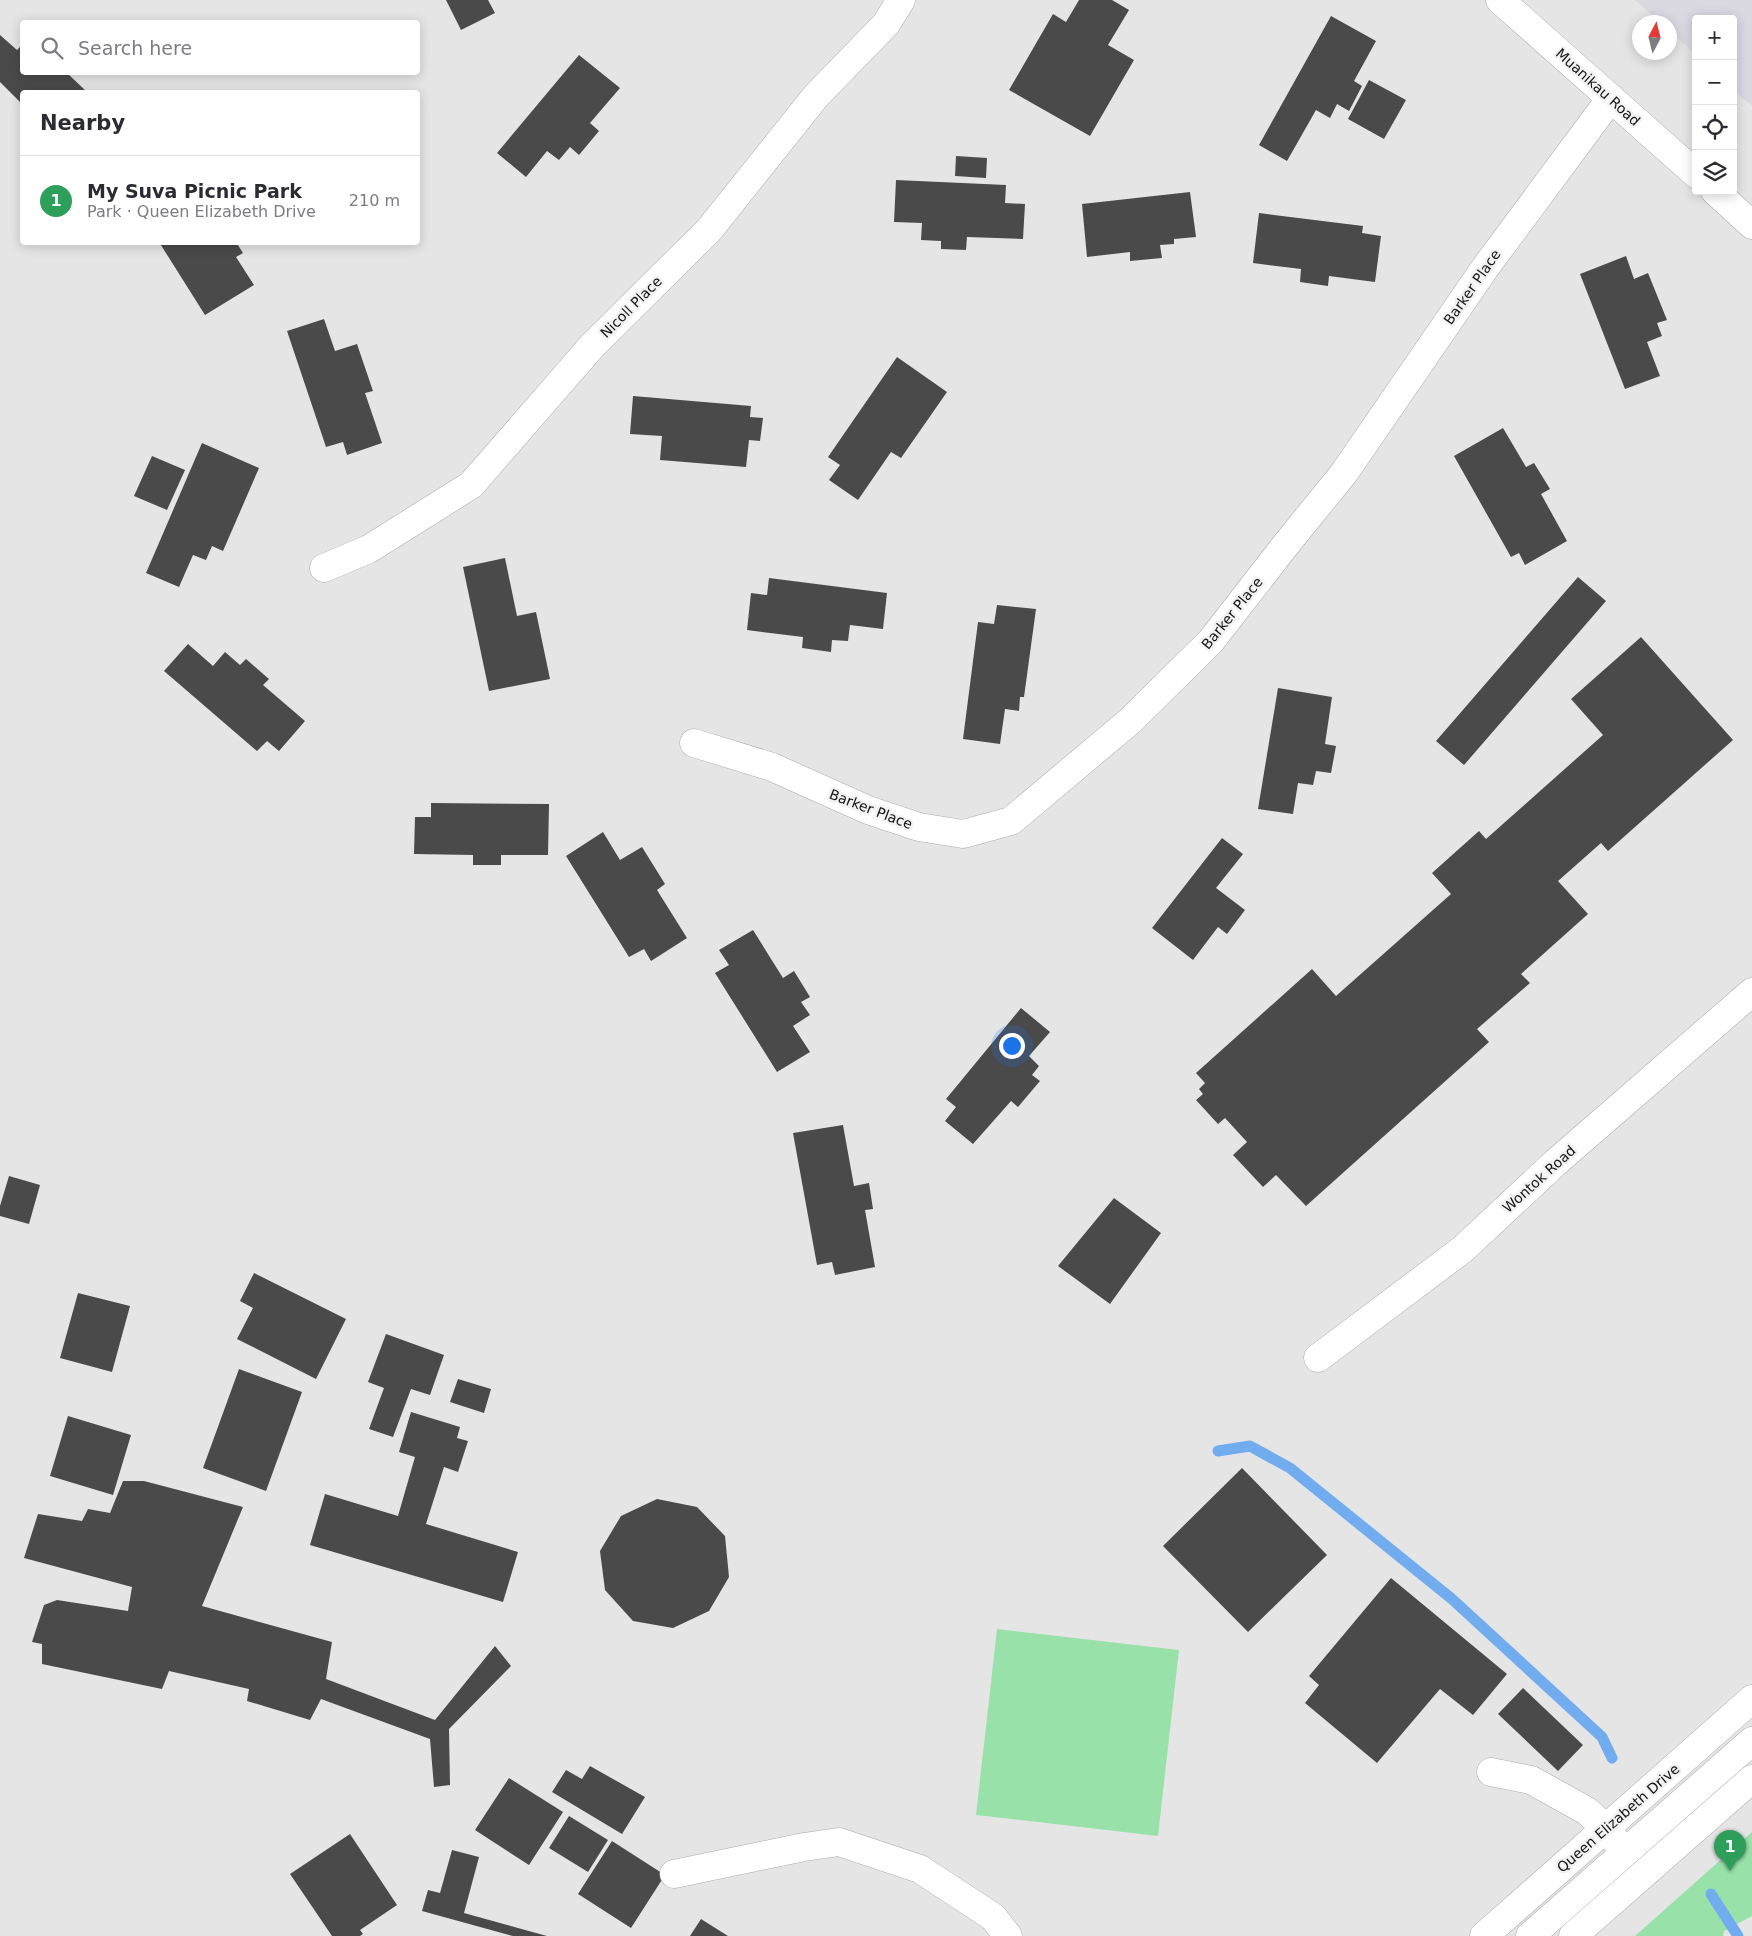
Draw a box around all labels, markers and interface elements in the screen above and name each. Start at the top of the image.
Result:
north arrow [1632,15,1677,60]
map controls [1692,15,1737,195]
button: + [1692,15,1737,60]
search box [20,20,420,75]
icon: search [38,34,66,62]
text: Search here [78,37,192,59]
street label: Muanikau Road [1553,45,1643,129]
button: − [1692,60,1737,105]
button: locate [1692,105,1737,150]
text: Nearby [40,111,125,135]
button: layers [1692,150,1737,195]
text: My Suva Picnic Park [87,180,302,202]
text: 1 [50,191,62,210]
text: 210 m [349,191,400,210]
text: Park · Queen Elizabeth Drive [87,202,316,221]
street label: Barker Place [1440,247,1504,327]
street label: Nicoll Place [597,273,665,341]
street label: Barker Place [1198,574,1266,652]
street label: Barker Place [827,786,915,832]
your location [999,1033,1025,1059]
street label: Wontok Road [1499,1142,1579,1216]
street label: Queen Elizabeth Drive [1554,1761,1682,1875]
pin: 1 [1714,1830,1746,1871]

